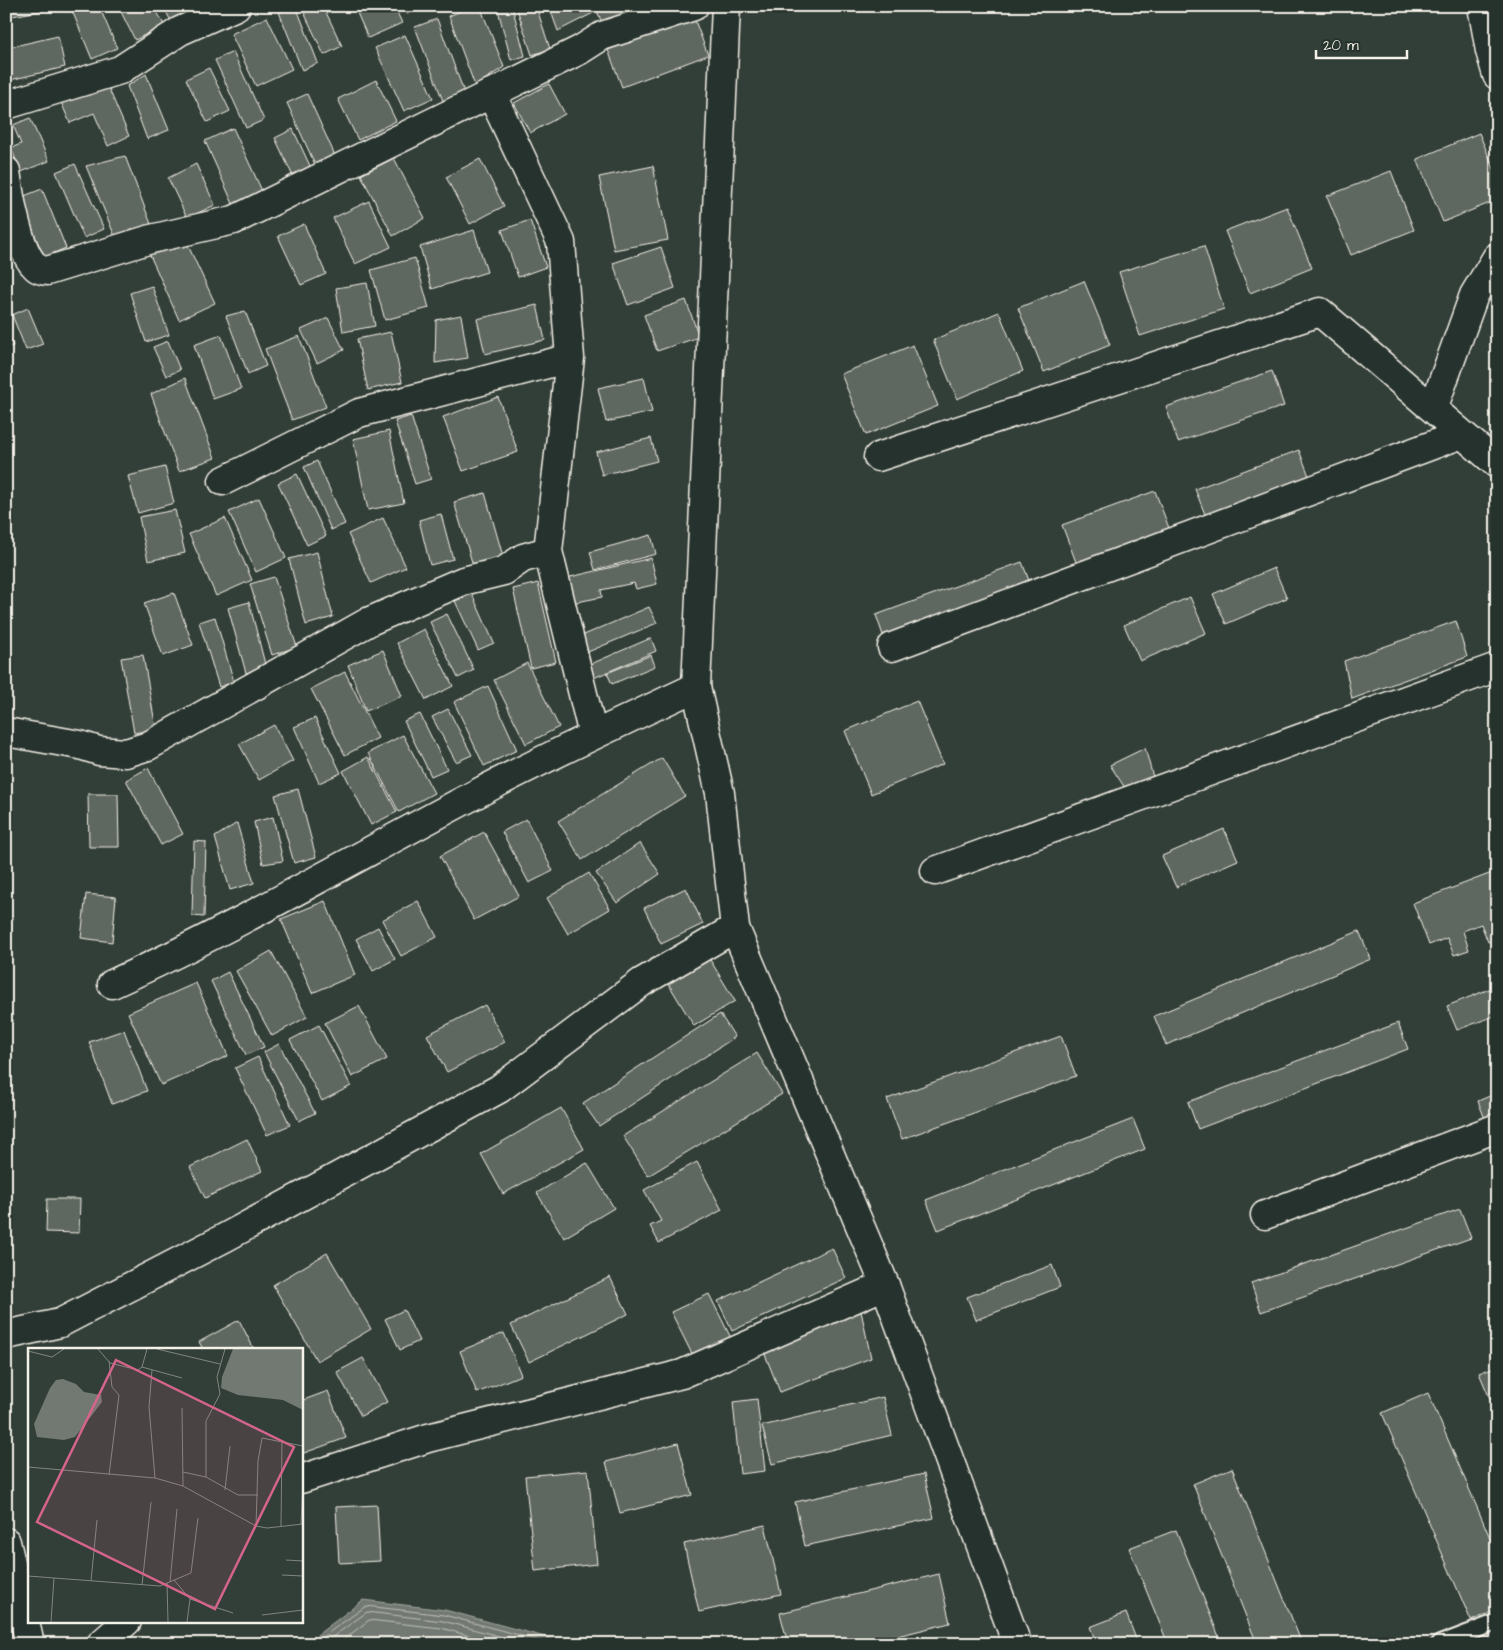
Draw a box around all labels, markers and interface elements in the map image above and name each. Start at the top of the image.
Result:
scale bar [1316,28,1407,60]
text: 20 m [1323,35,1359,56]
inset map [28,1348,302,1622]

